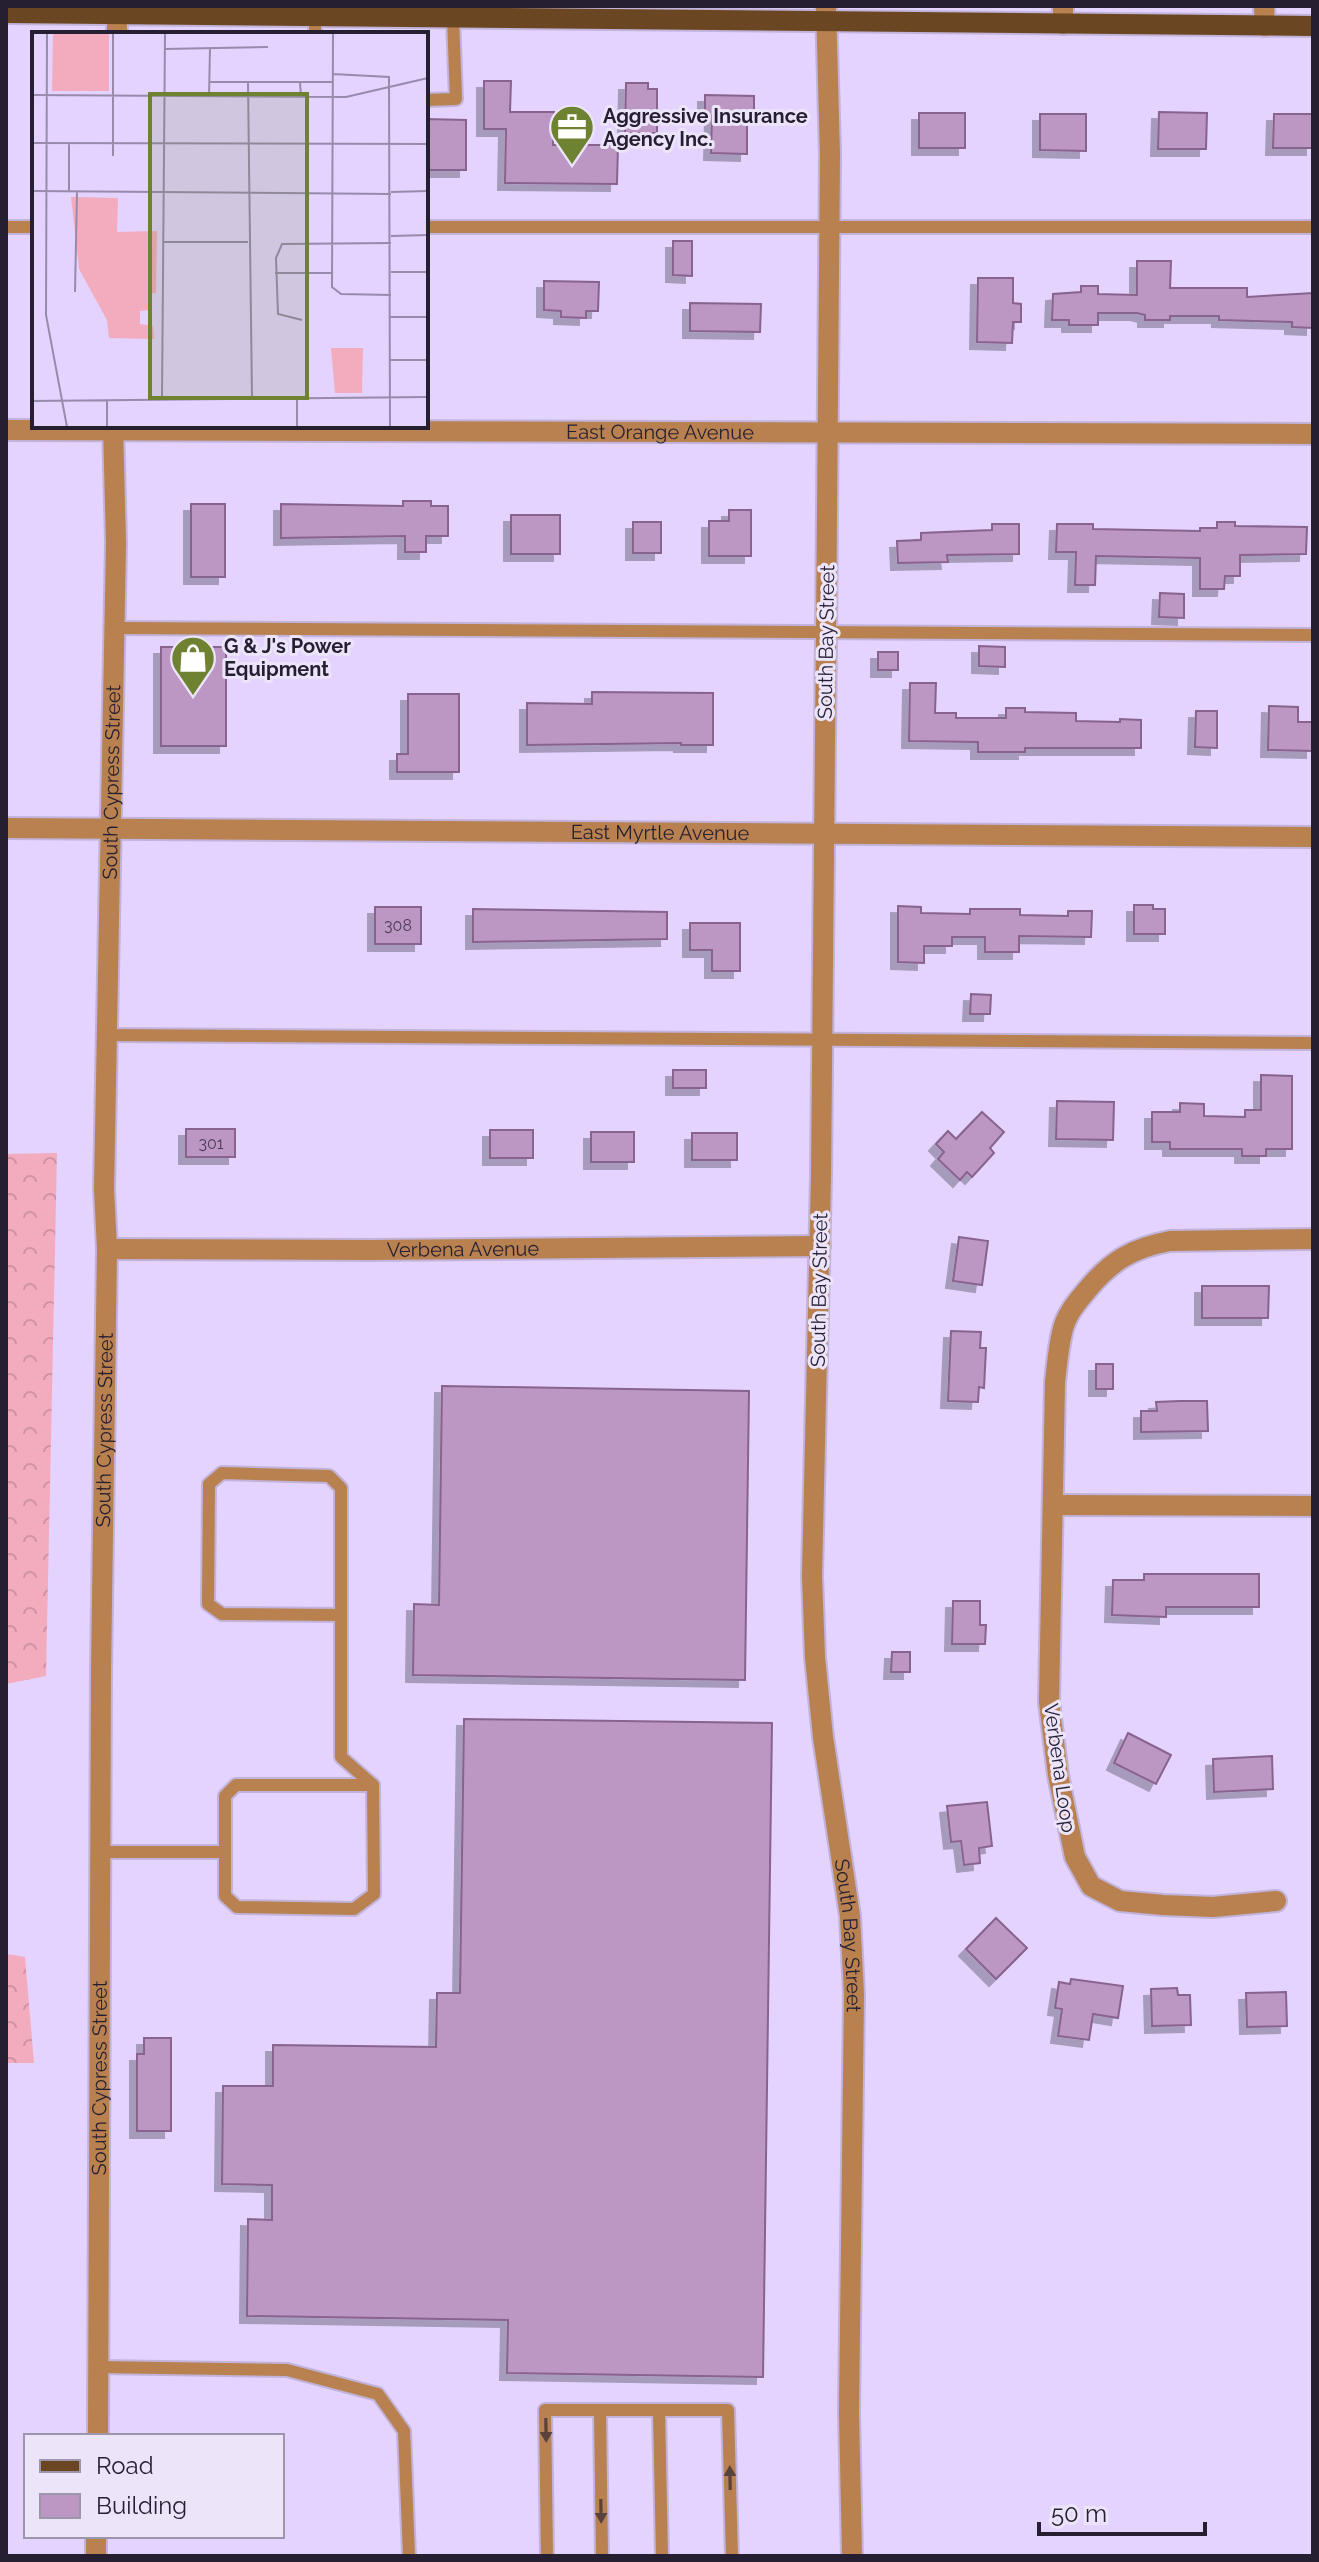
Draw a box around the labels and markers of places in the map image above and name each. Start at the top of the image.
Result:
office icon: Aggressive Insurance Agency Inc. [548,103,596,166]
place label: Aggressive Insurance Agency Inc. [603,104,808,151]
shop icon: G & J's Power Equipment [169,634,217,697]
place label: G & J's Power Equipment [224,634,351,681]

